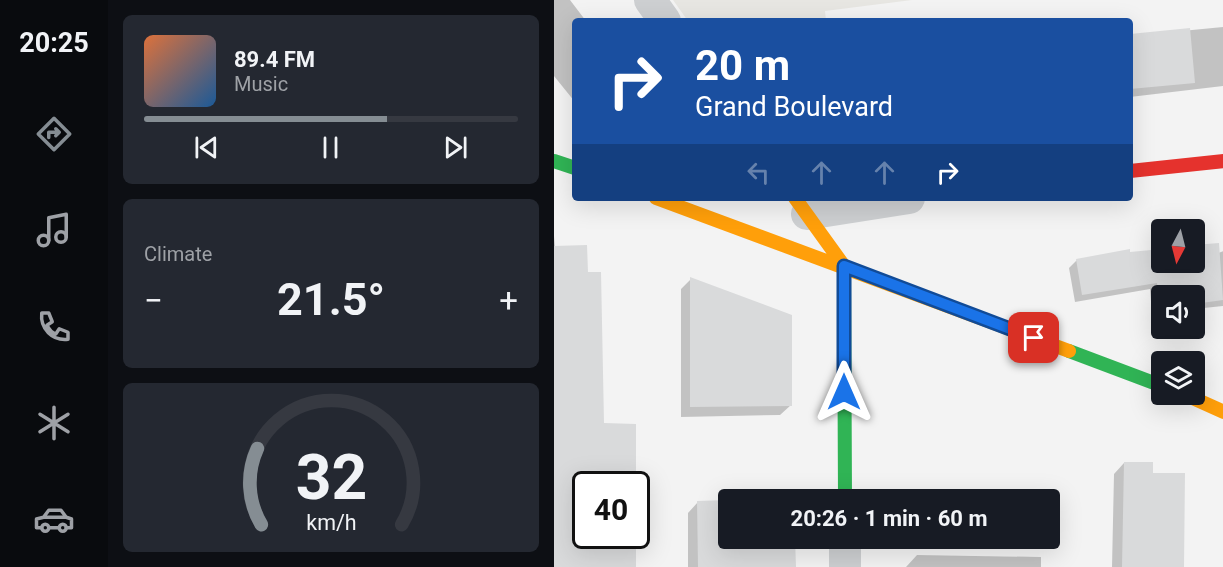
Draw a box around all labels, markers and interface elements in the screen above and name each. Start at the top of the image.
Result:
text: 20:25 [19,27,89,59]
text: 20 m [695,41,790,90]
icon: right [596,42,674,120]
text: 89.4 FM [234,47,315,72]
text: Music [234,72,288,96]
text: Grand Boulevard [695,91,893,123]
icon: directions [33,113,75,155]
icon: previous [190,131,223,164]
icon: pause [314,131,347,164]
icon: next [439,131,472,164]
icon: left [742,156,775,189]
icon: ahead [805,156,838,189]
icon: ahead [868,156,901,189]
icon: right [931,156,964,189]
icon: music [33,209,75,251]
north arrow [1151,219,1205,273]
map controls [1151,219,1205,405]
text: Climate [144,242,212,266]
text: 21.5° [277,273,385,326]
text: − [144,281,163,320]
text: + [499,281,518,320]
button: sound [1151,285,1205,339]
icon: phone [33,306,75,348]
pin [1008,312,1059,363]
icon: arrive [1017,321,1050,354]
button: layers [1151,351,1205,405]
position arrow [812,360,876,424]
icon: climate [33,402,75,444]
text: 32 [295,441,367,514]
speed limit sign: 40 [572,471,650,549]
icon: car [33,498,75,540]
text: 20:26 · 1 min · 60 m [791,506,987,531]
text: km/h [306,510,356,535]

